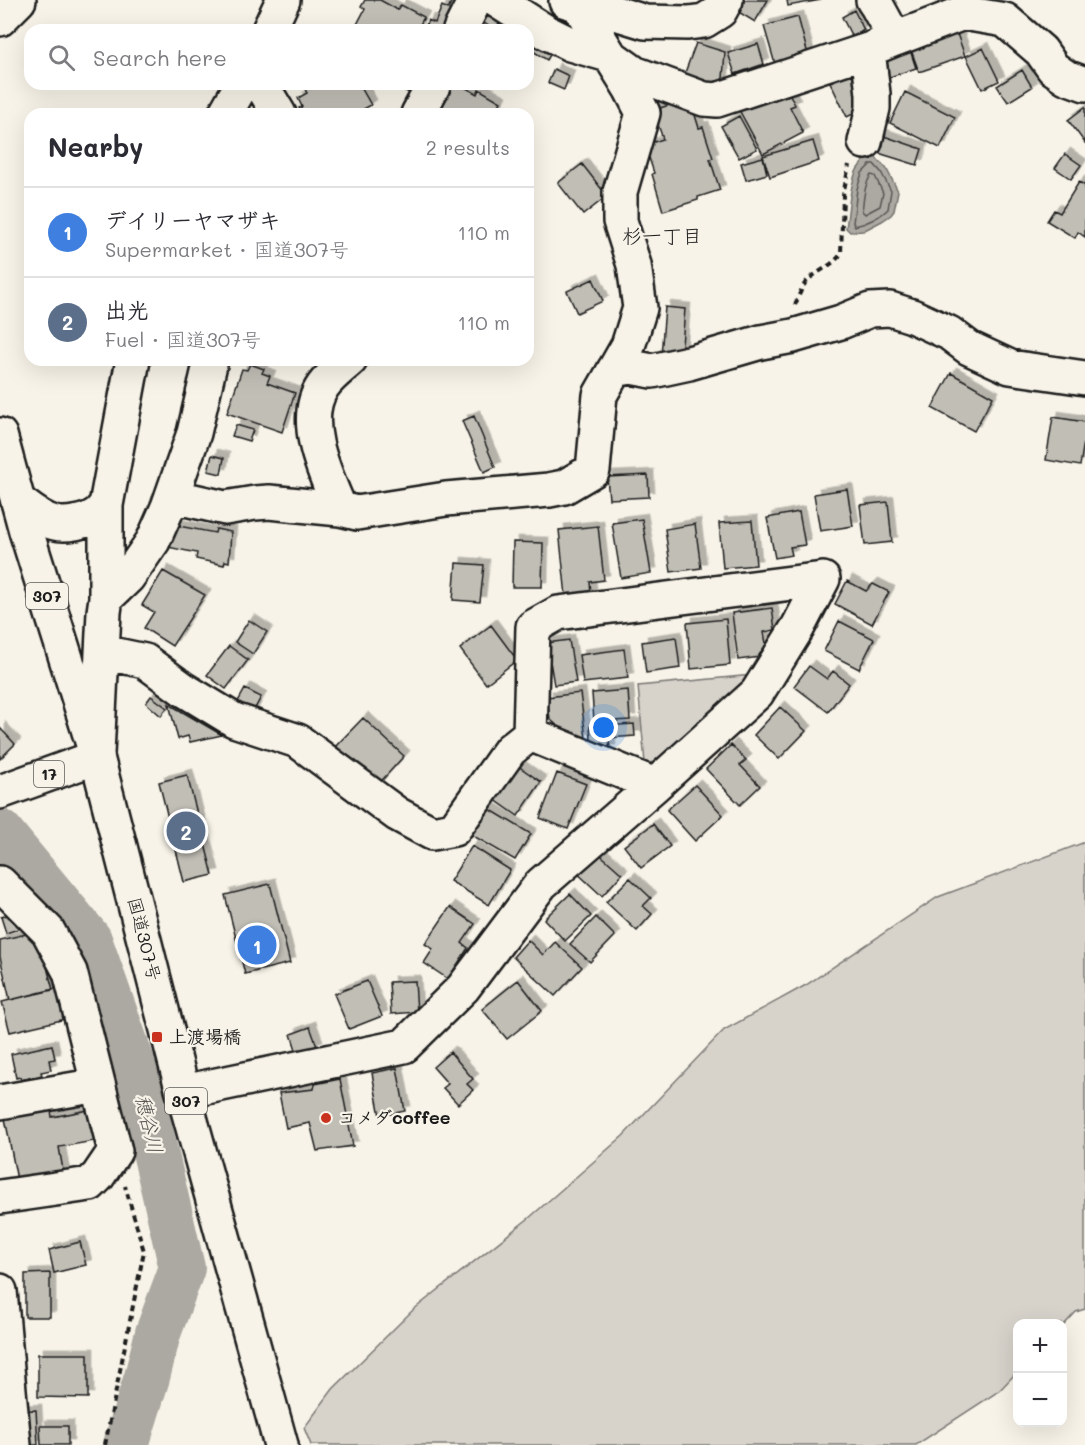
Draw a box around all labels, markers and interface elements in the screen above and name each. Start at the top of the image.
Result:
search box [24,24,534,90]
icon: search [45,41,78,74]
text: Search here [93,43,227,72]
text: Nearby [48,130,143,164]
text: 2 results [426,134,510,160]
text: デイリーヤマザキ [105,205,281,234]
text: 1 [63,219,72,245]
text: 110 m [457,219,510,245]
district label: 杉一丁目 [622,222,702,248]
text: Supermarket · 国道307号 [105,236,349,262]
text: 出光 [105,295,149,324]
text: 2 [62,309,73,335]
text: 110 m [457,309,510,335]
text: Fuel · 国道307号 [105,326,261,352]
road number: 307 [26,583,68,609]
your location [589,713,618,742]
road number: 17 [34,761,64,787]
pin: 2 [166,808,206,854]
street label: 国道307号 [123,894,167,983]
pin: 1 [238,922,276,968]
place label: 上渡場橋 [169,1024,241,1048]
marker: 上渡場橋 [150,1030,164,1044]
road number: 307 [165,1088,207,1114]
water label: 穂谷川 [131,1092,169,1156]
place label: コメダcoffee [338,1105,451,1129]
marker: コメダcoffee [319,1111,333,1125]
map controls [1013,1319,1067,1427]
button: + [1013,1319,1067,1373]
button: − [1013,1373,1067,1427]

